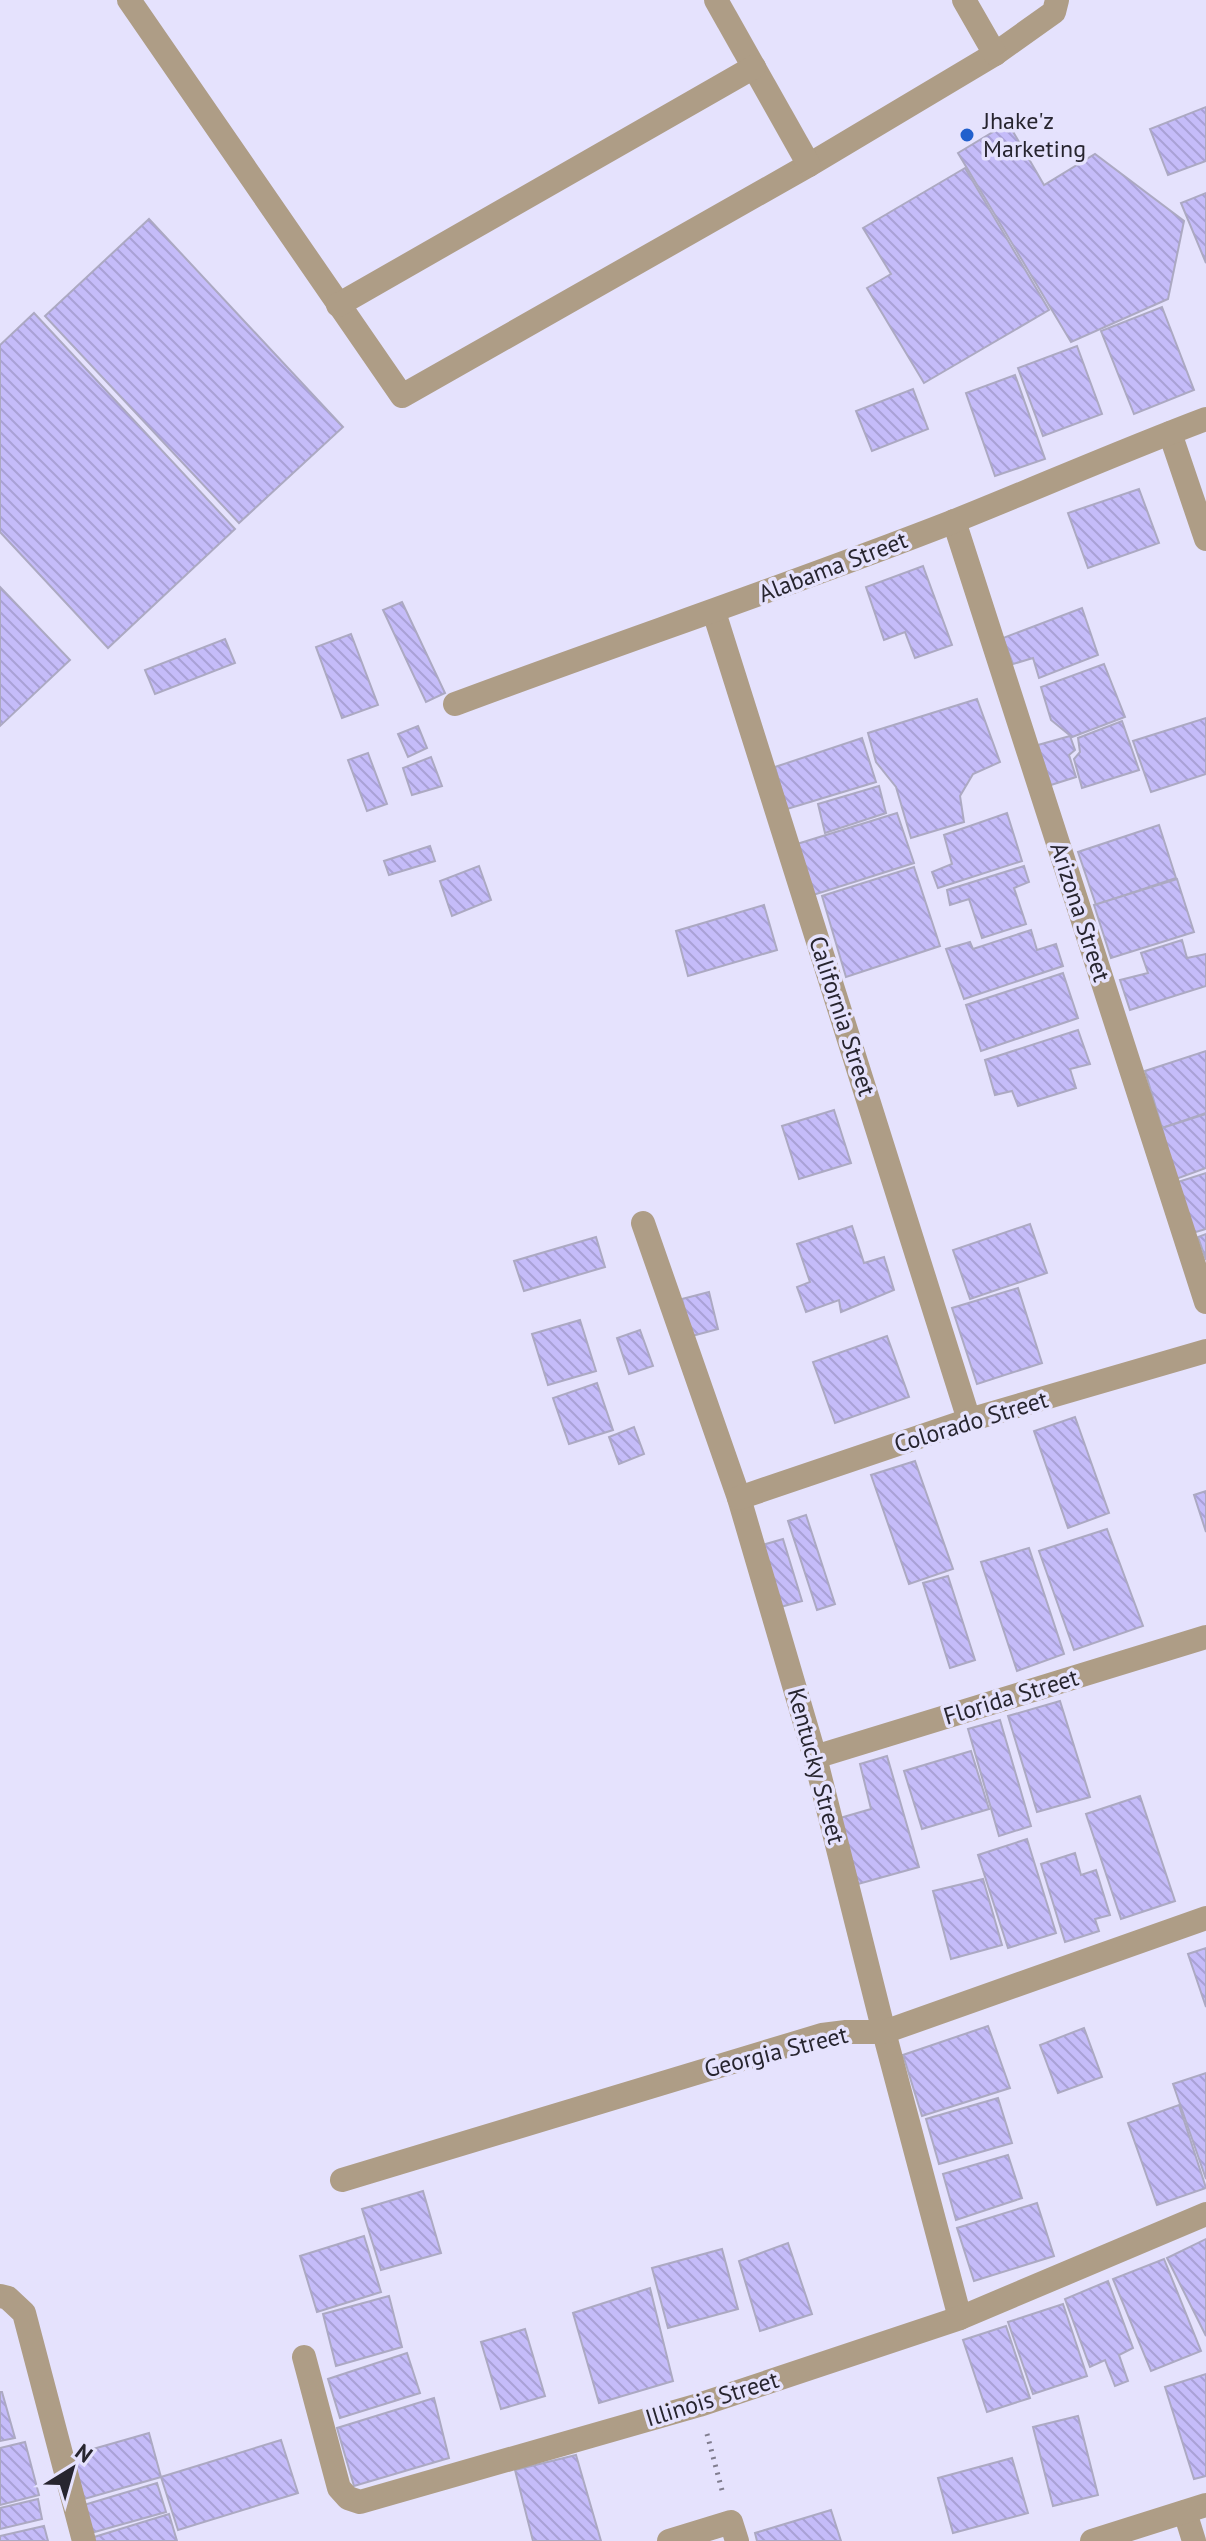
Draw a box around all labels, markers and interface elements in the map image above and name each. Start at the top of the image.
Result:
place label: Jhake'z Marketing [982,105,1086,164]
marker: Jhake'z Marketing [958,126,976,144]
street label: Alabama Street [754,524,912,609]
street label: Arizona Street [1043,838,1118,985]
street label: California Street [802,932,883,1100]
street label: Colorado Street [890,1383,1051,1460]
street label: Florida Street [940,1661,1082,1732]
street label: Kentucky Street [781,1685,852,1847]
street label: Georgia Street [701,2019,851,2084]
street label: Illinois Street [641,2364,782,2433]
north arrow [32,2429,112,2509]
text: N [70,2437,98,2469]

